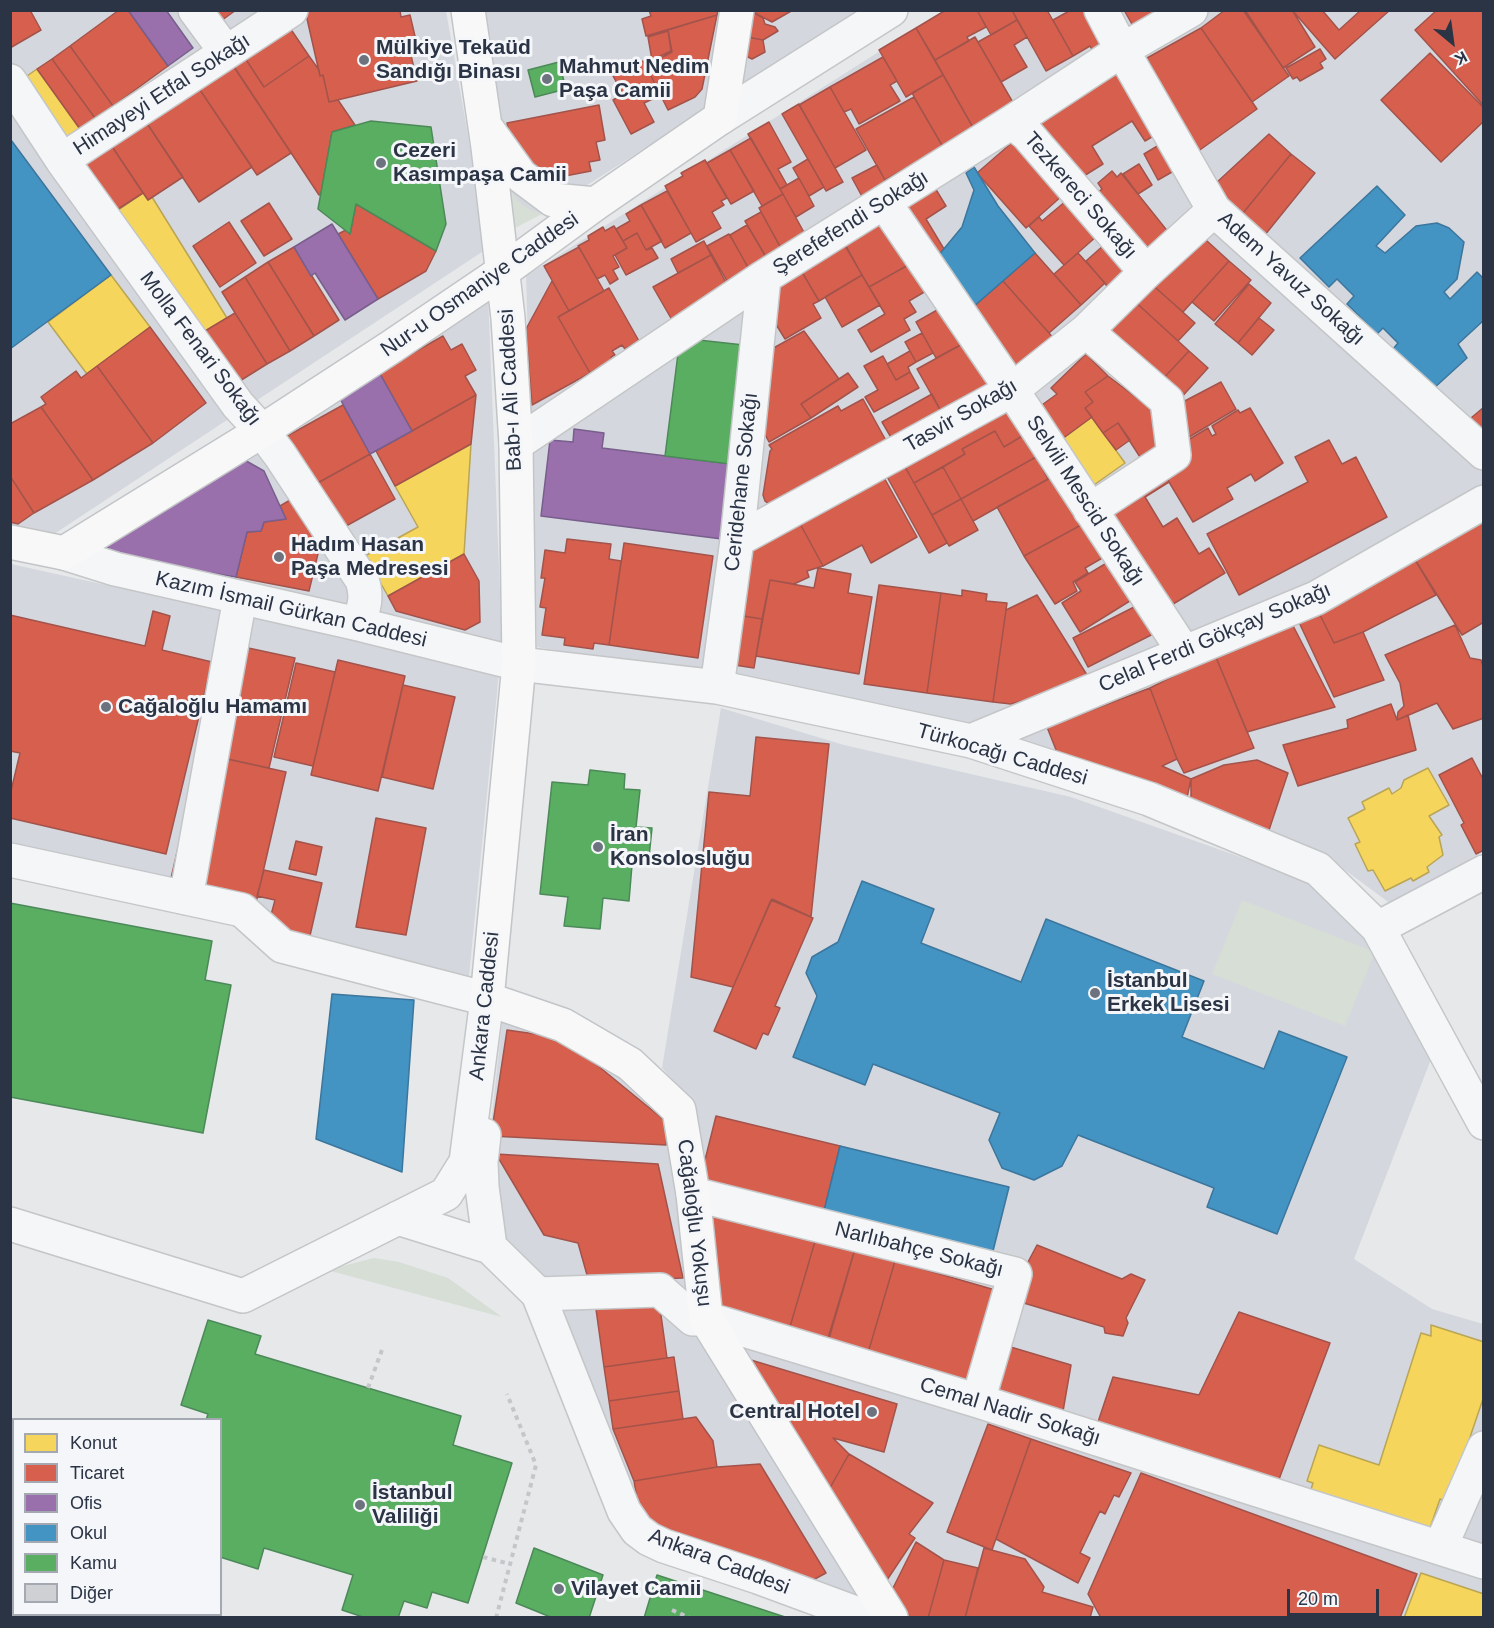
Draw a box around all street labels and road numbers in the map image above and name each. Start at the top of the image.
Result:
street label: Himayeyi Etfal Sokağı [69,28,255,162]
street label: Tezkereci Sokağı [1018,127,1142,265]
street label: Şerefefendi Sokağı [769,165,933,281]
street label: Adem Yavuz Sokağı [1212,206,1370,352]
street label: Nur-u Osmaniye Caddesi [376,207,584,363]
street label: Molla Fenari Sokağı [134,267,266,431]
street label: Bab-ı Ali Caddesi [494,308,528,472]
street label: Tasvir Sokağı [900,374,1022,458]
street label: Ceridehane Sokağı [720,391,764,573]
street label: Selvili Mescid Sokağı [1020,411,1150,591]
street label: Kazım İsmail Gürkan Caddesi [153,566,429,654]
street label: Celal Ferdi Gökçay Sokağı [1095,578,1335,698]
street label: Türkocağı Caddesi [914,719,1090,791]
street label: Ankara Caddesi [465,930,505,1082]
street label: Cağaloğlu Yokuşu [671,1138,717,1308]
street label: Narlıbahçe Sokağı [832,1217,1006,1283]
street label: Cemal Nadir Sokağı [916,1372,1104,1452]
street label: Ankara Caddesi [645,1523,793,1601]

